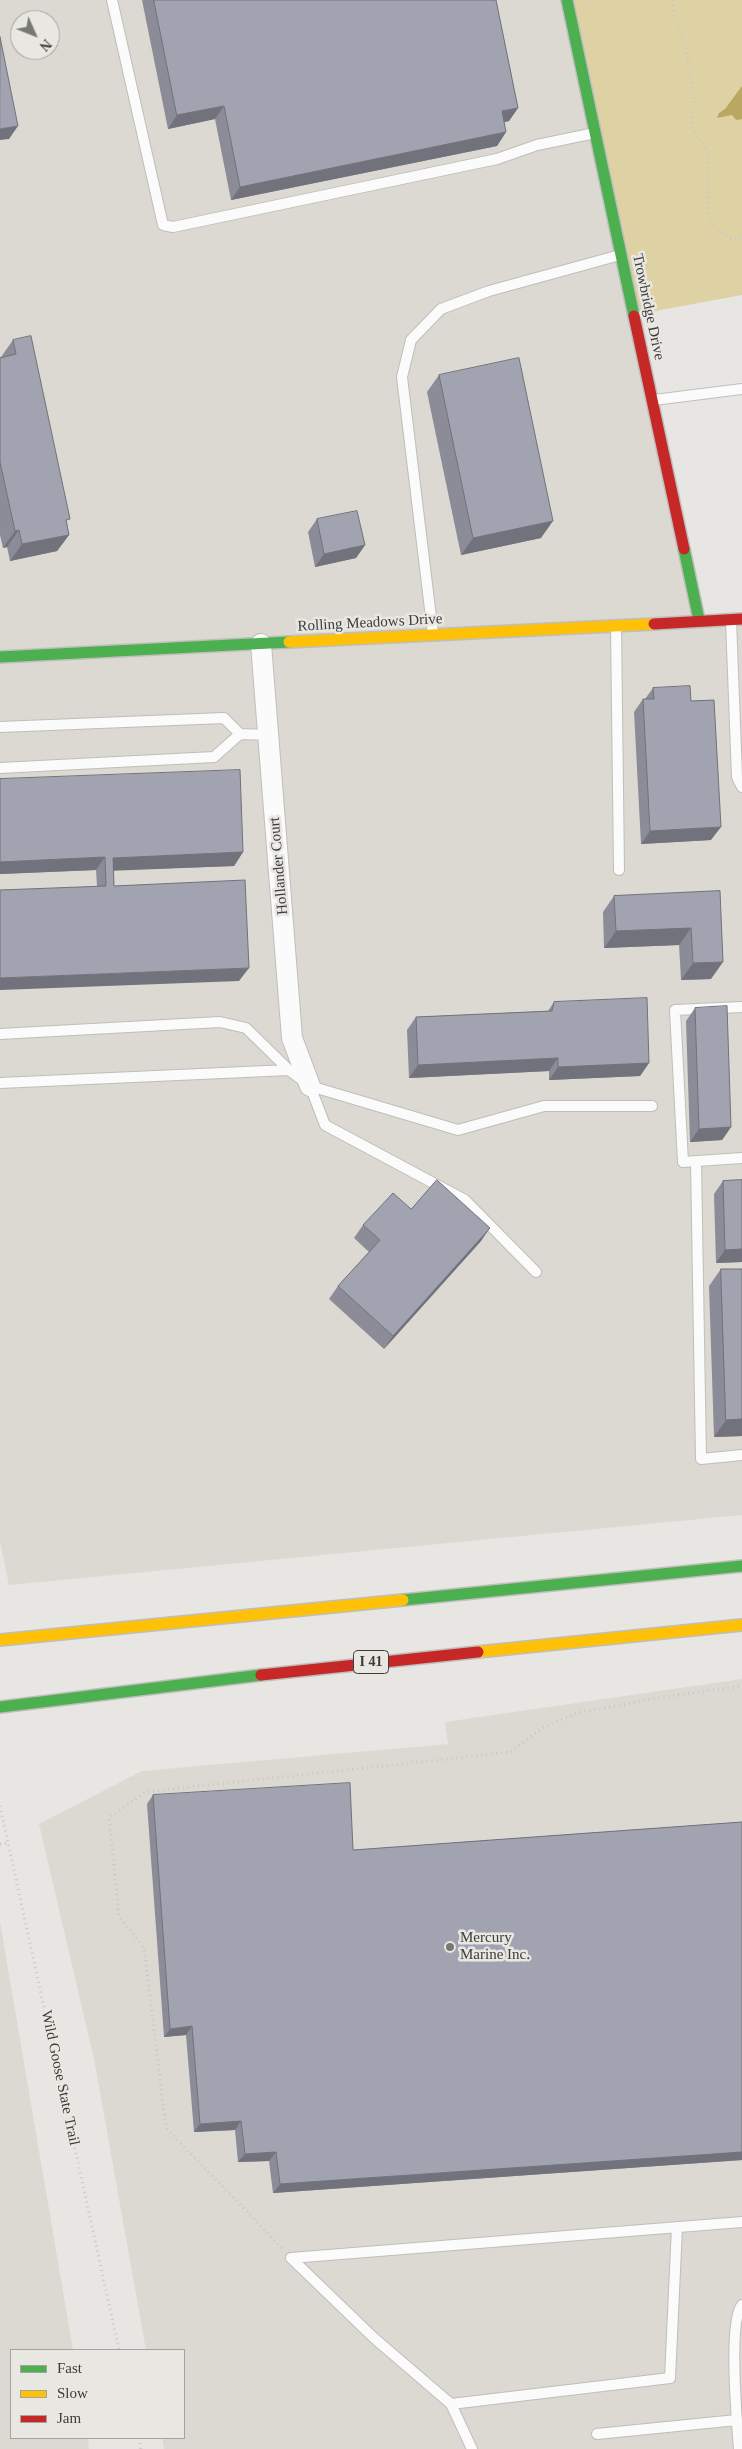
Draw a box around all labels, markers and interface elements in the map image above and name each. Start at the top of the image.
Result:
north arrow [10,10,60,60]
text: N [37,36,54,54]
street label: Trowbridge Drive [628,252,668,362]
street label: Rolling Meadows Drive [297,610,443,636]
street label: Hollander Court [266,816,292,916]
road number: I 41 [354,1650,388,1674]
place label: Mercury Marine Inc. [460,1929,530,1964]
marker: Mercury Marine Inc. [444,1941,456,1953]
street label: Wild Goose State Trail [37,2009,83,2147]
legend [10,2349,185,2439]
text: Fast [57,2360,82,2376]
text: Slow [57,2385,88,2401]
text: Jam [57,2410,81,2426]

